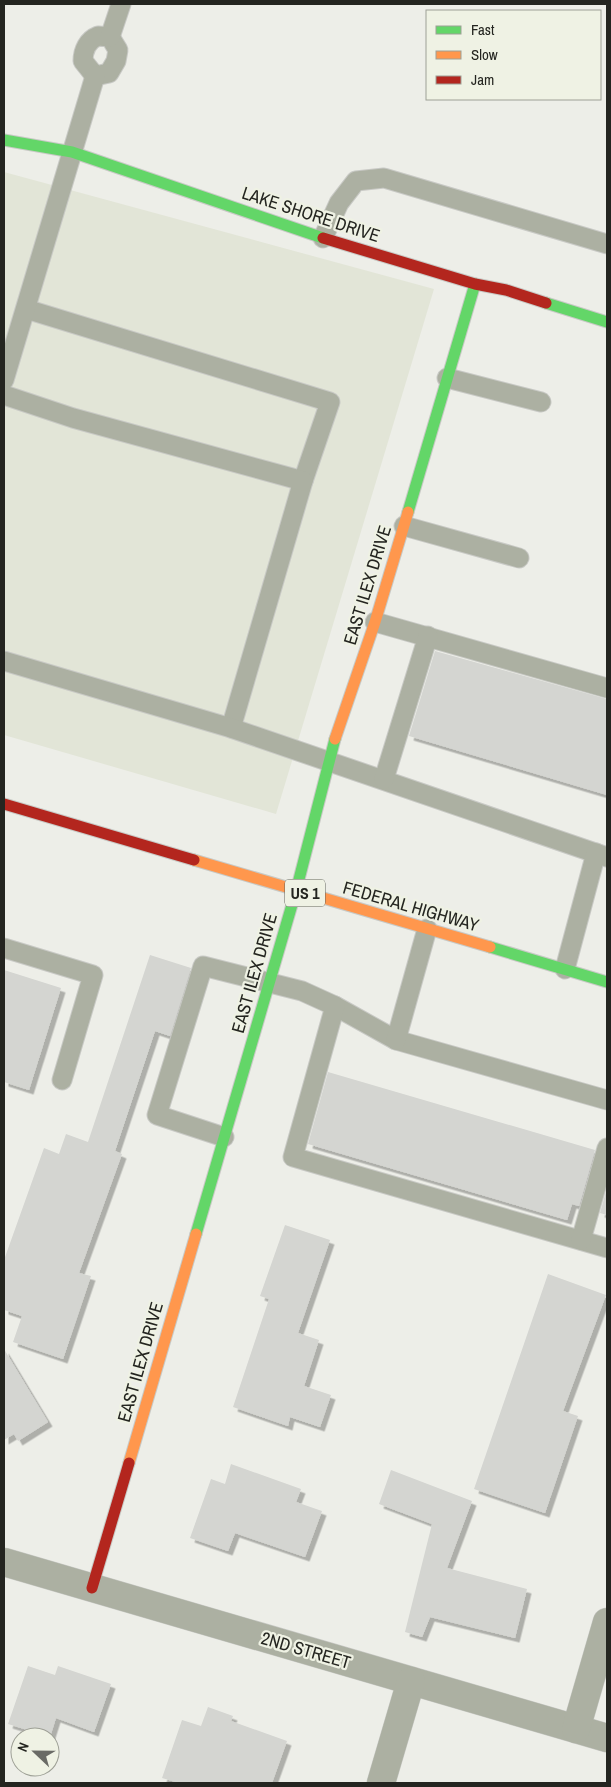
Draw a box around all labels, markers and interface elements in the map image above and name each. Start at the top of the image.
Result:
legend [426,10,601,100]
text: Fast [471,19,495,40]
text: Slow [471,44,498,65]
text: Jam [471,69,494,90]
street label: LAKE SHORE DRIVE [239,180,383,248]
street label: EAST ILEX DRIVE [337,522,397,648]
street label: FEDERAL HIGHWAY [340,875,482,937]
road number: US 1 [285,880,325,906]
street label: EAST ILEX DRIVE [225,910,283,1036]
street label: EAST ILEX DRIVE [111,1299,169,1425]
street label: 2ND STREET [258,1625,354,1675]
north arrow [10,1727,60,1777]
text: N [13,1740,33,1754]

